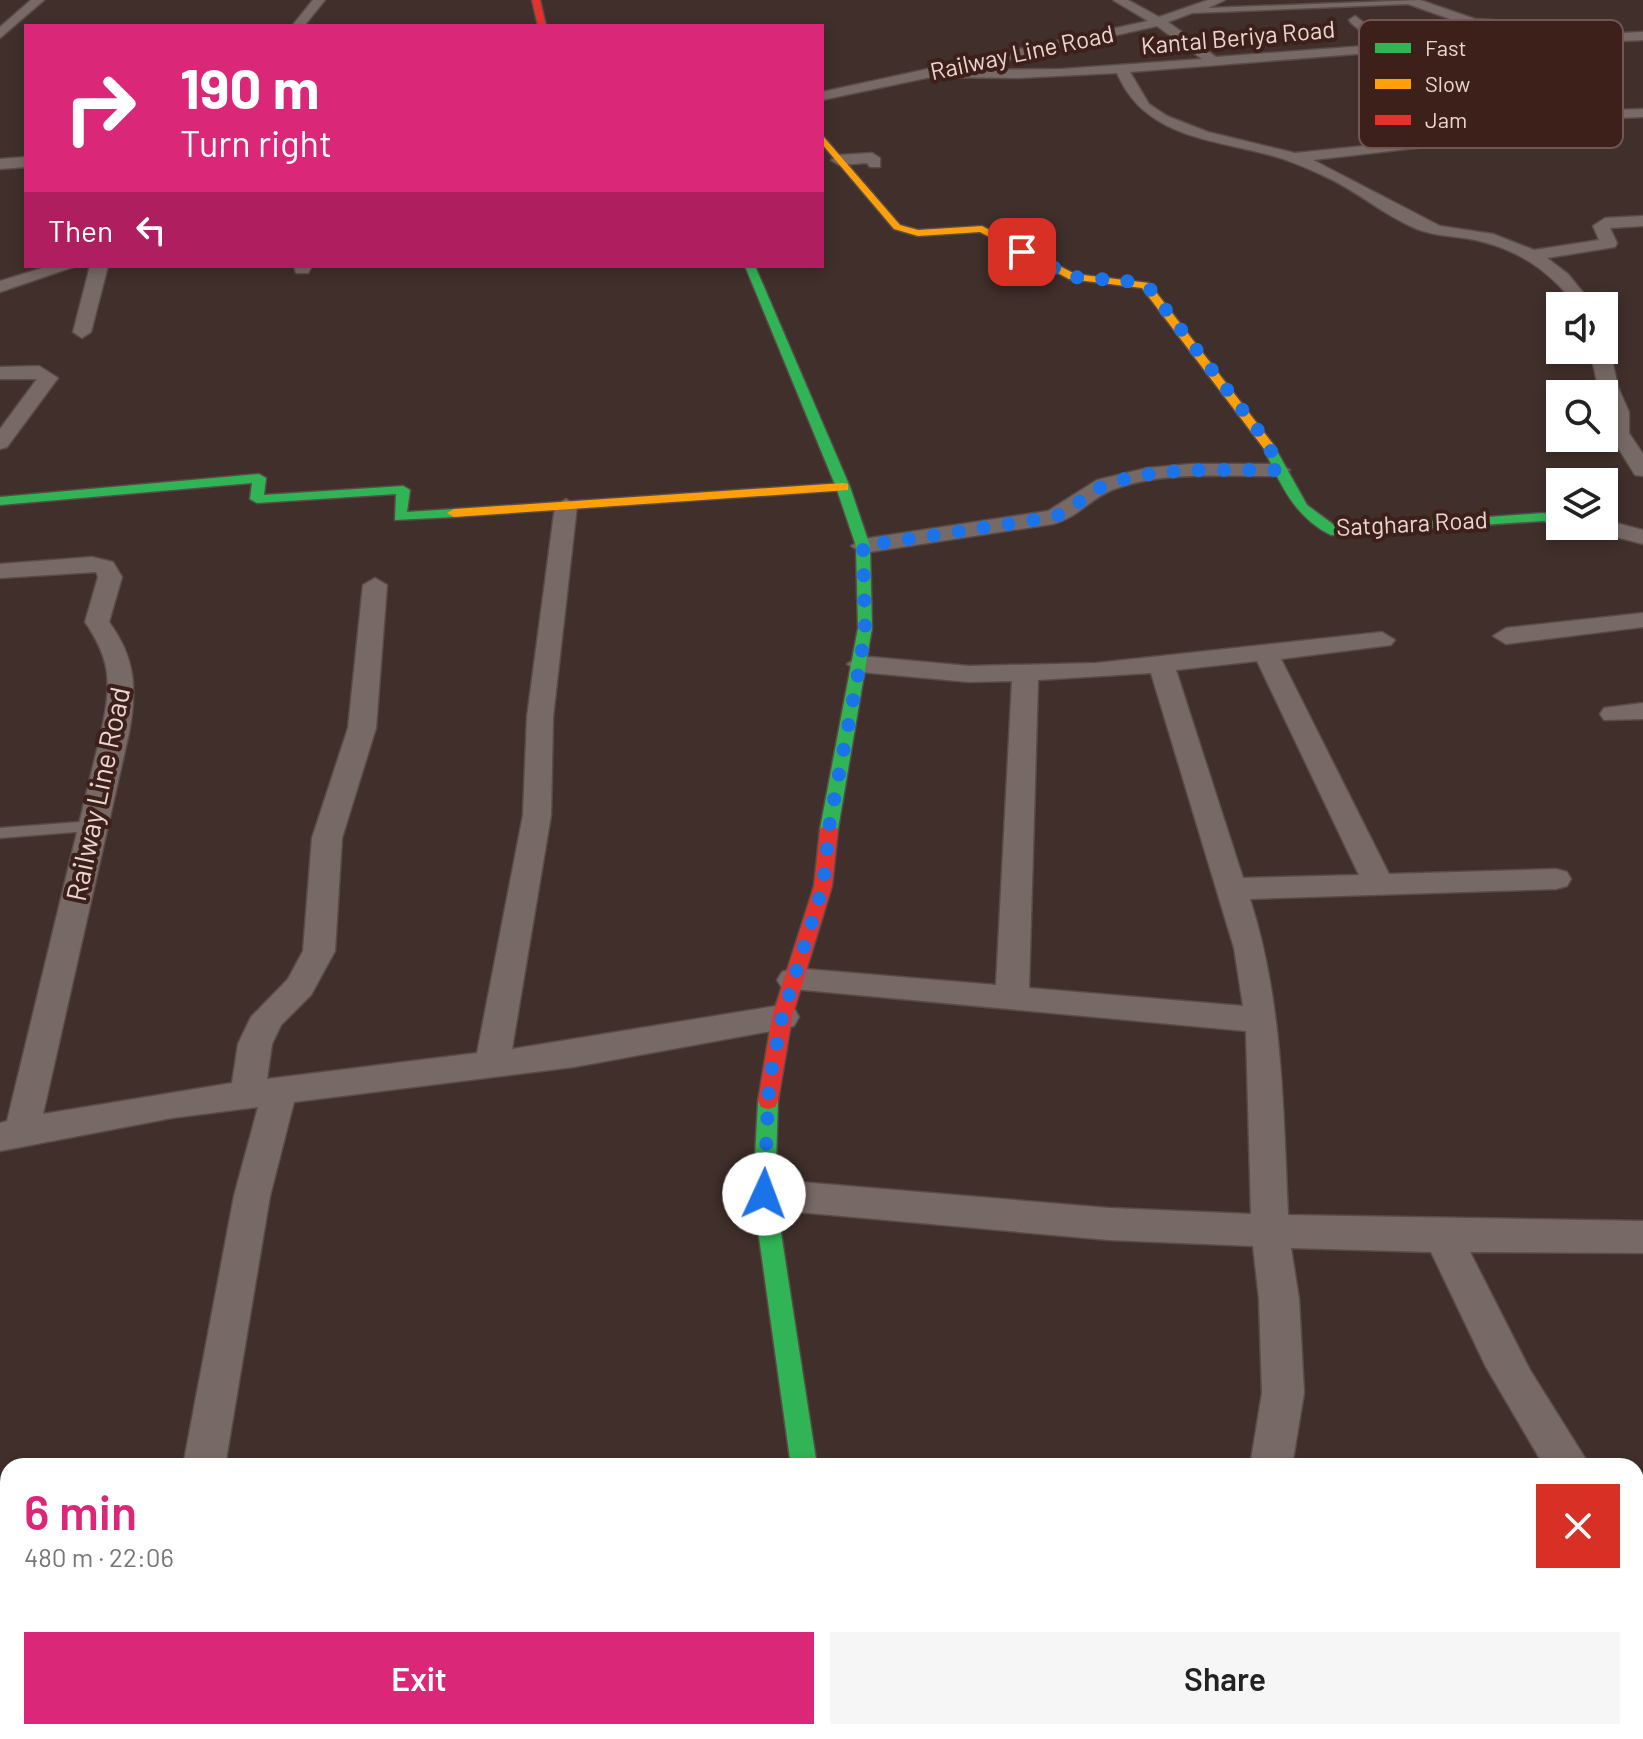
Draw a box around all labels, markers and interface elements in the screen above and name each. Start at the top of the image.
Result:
street label: Kantal Beriya Road [1140,14,1336,59]
street label: Railway Line Road [927,18,1116,85]
legend [1359,20,1623,148]
text: Fast [1425,34,1467,60]
text: 190 m [180,53,319,120]
icon: right [48,56,152,160]
text: Slow [1425,70,1470,96]
text: Jam [1425,106,1467,132]
text: Turn right [180,121,332,164]
icon: left [129,208,173,252]
text: Then [48,212,113,248]
pin [988,218,1056,286]
icon: arrive [1000,230,1044,274]
map controls [1546,292,1618,540]
button: sound [1546,292,1618,364]
button: search [1546,380,1618,452]
button: layers [1546,468,1618,540]
street label: Satghara Road [1335,504,1488,541]
street label: Railway Line Road [58,684,136,904]
position arrow [722,1152,806,1236]
text: 6 min [24,1482,137,1540]
button: close [1536,1484,1620,1568]
text: 480 m · 22:06 [24,1541,174,1572]
button: Exit [24,1632,814,1724]
button: Share [830,1632,1620,1724]

